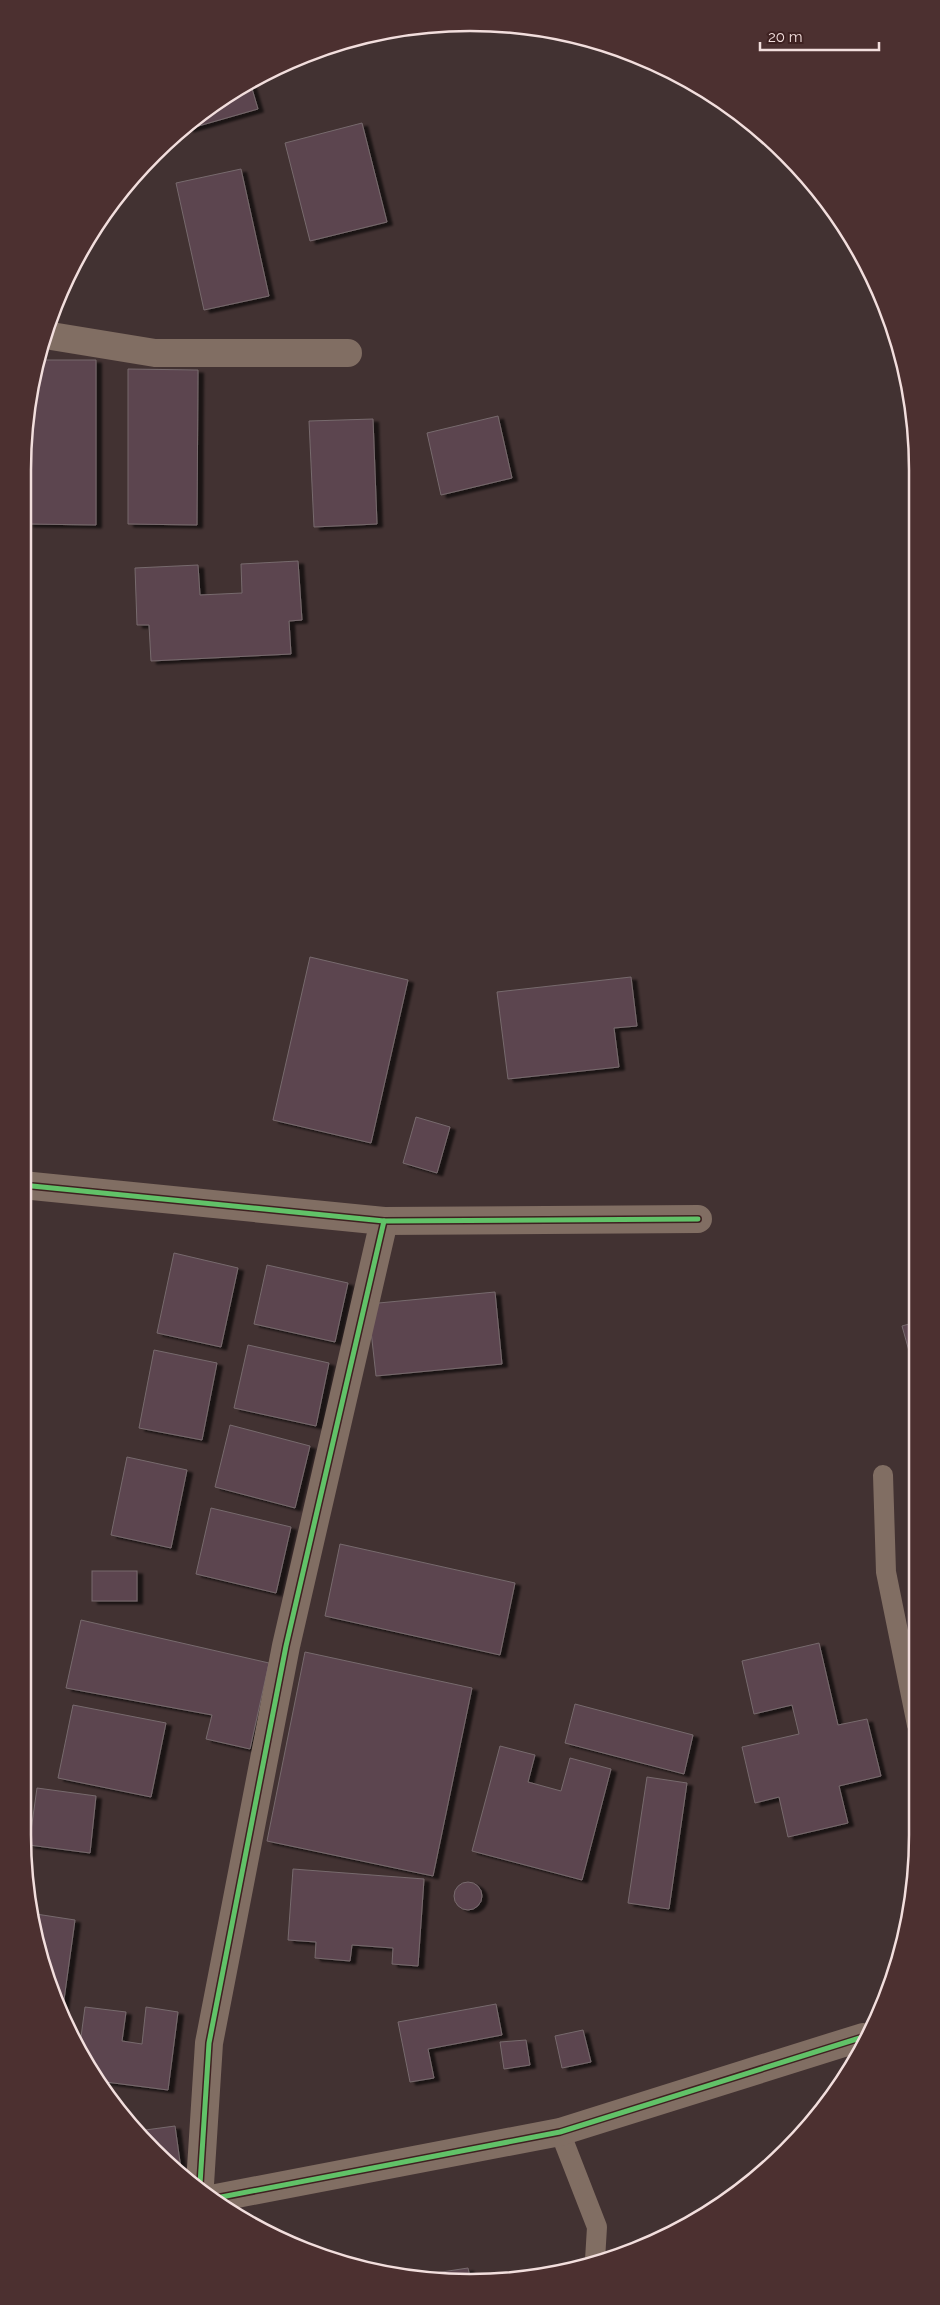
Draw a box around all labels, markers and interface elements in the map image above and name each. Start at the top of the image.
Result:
scale bar [760,20,879,52]
text: 20 m [768,28,803,46]

